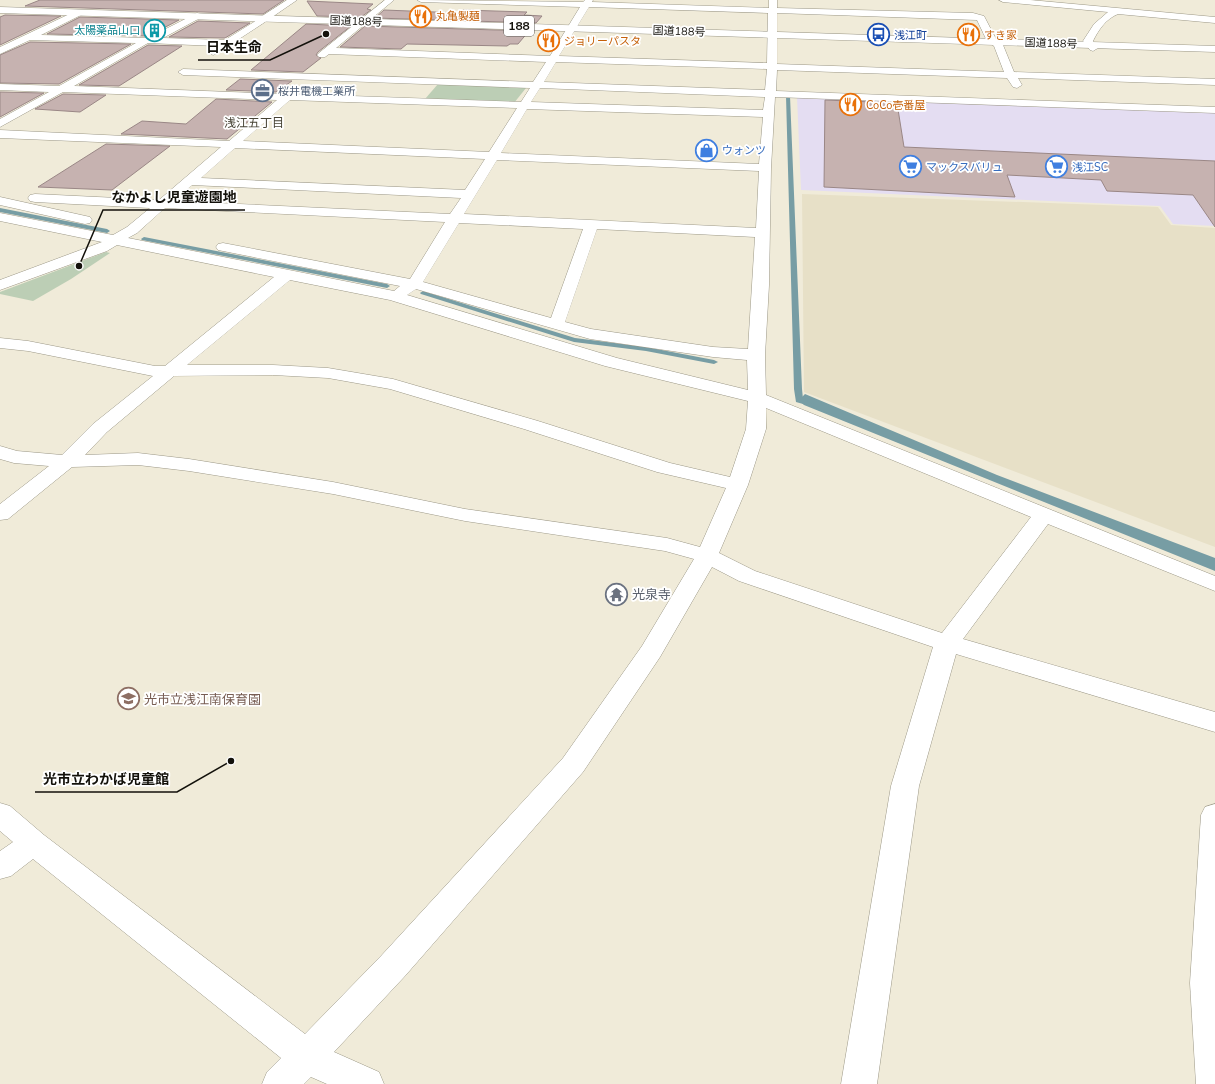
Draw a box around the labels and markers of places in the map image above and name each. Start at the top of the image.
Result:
restaurant icon: 丸亀製麺 [407,3,433,29]
place label: 丸亀製麺 [436,9,480,24]
building icon: 太陽薬品山口 [142,17,168,43]
bus stop icon: 浅江町 [866,22,892,48]
restaurant icon: すき家 [955,22,981,48]
place label: 太陽薬品山口 [74,23,140,38]
restaurant icon: ジョリーパスタ [536,28,562,54]
place label: 浅江町 [894,28,927,43]
place label: すき家 [984,28,1017,43]
callout: 日本生命 [198,34,270,60]
place label: ジョリーパスタ [564,34,641,49]
office icon: 桜井電機工業所 [249,78,275,104]
place label: 桜井電機工業所 [278,84,356,99]
restaurant icon: CoCo壱番屋 [837,92,863,118]
place label: CoCo壱番屋 [866,98,925,113]
shop icon: ウォンツ [693,137,719,163]
place label: ウォンツ [722,143,766,158]
supermarket icon: マックスバリュ [898,154,924,180]
supermarket icon: 浅江SC [1043,154,1069,180]
place label: マックスバリュ [926,160,1003,175]
place label: 浅江SC [1072,160,1108,175]
callout: なかよし児童遊園地 [103,184,245,210]
temple icon: 光泉寺 [603,581,629,607]
place label: 光泉寺 [632,586,671,604]
school or university icon: 光市立浅江南保育園 [116,686,142,712]
place label: 光市立浅江南保育園 [144,691,261,709]
callout: 光市立わかば児童館 [35,766,177,792]

